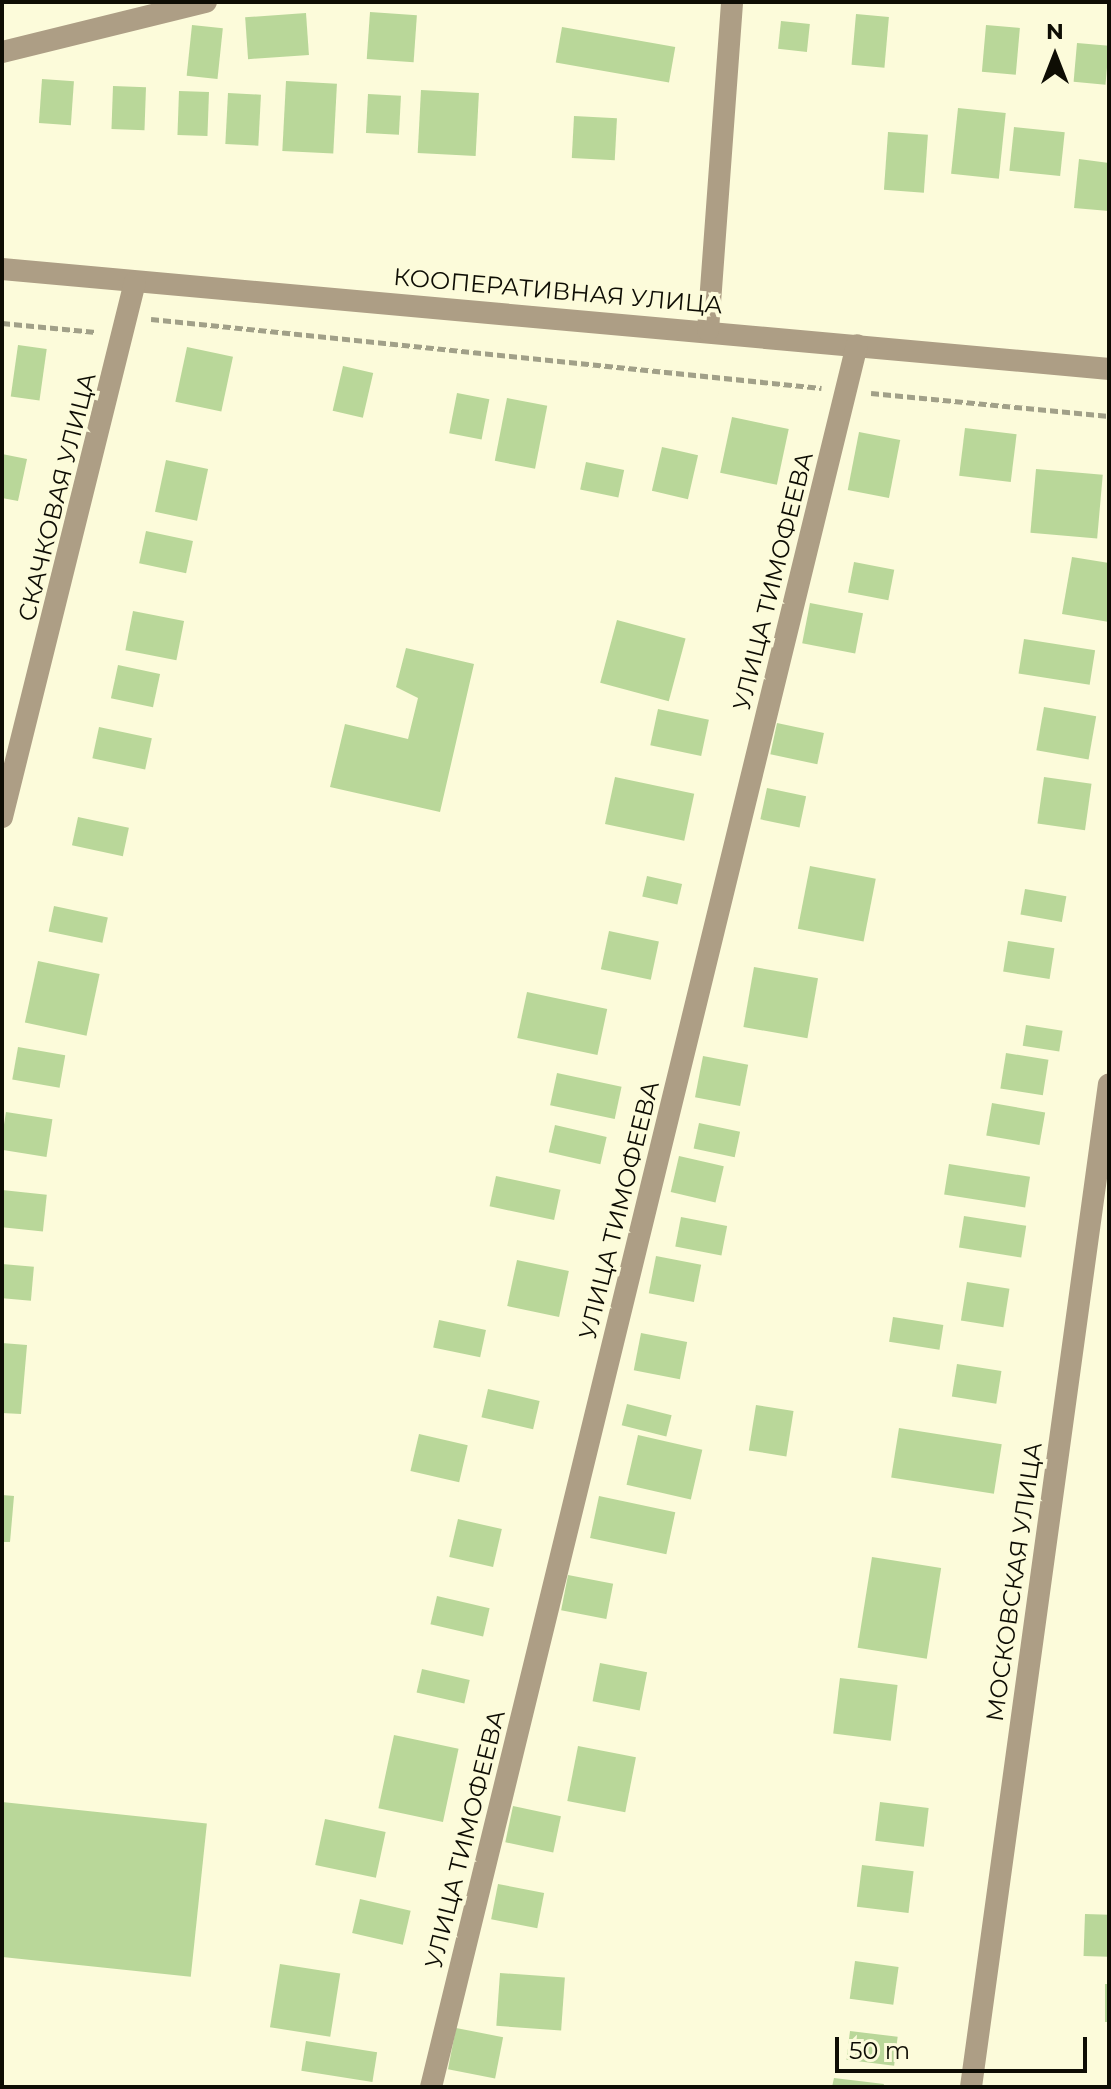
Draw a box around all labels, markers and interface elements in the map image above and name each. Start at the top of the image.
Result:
north arrow [1015,16,1095,96]
text: N [1046,18,1064,45]
street label: КООПЕРАТИВНАЯ УЛИЦА [392,262,724,320]
street label: СКАЧКОВАЯ УЛИЦА [12,370,102,624]
street label: УЛИЦА ТИМОФЕЕВА [727,449,819,713]
street label: УЛИЦА ТИМОФЕЕВА [573,1078,665,1342]
street label: МОСКОВСКАЯ УЛИЦА [980,1441,1048,1723]
street label: УЛИЦА ТИМОФЕЕВА [419,1707,511,1971]
scale bar [839,2021,1091,2071]
text: 50 m [849,2036,910,2065]

